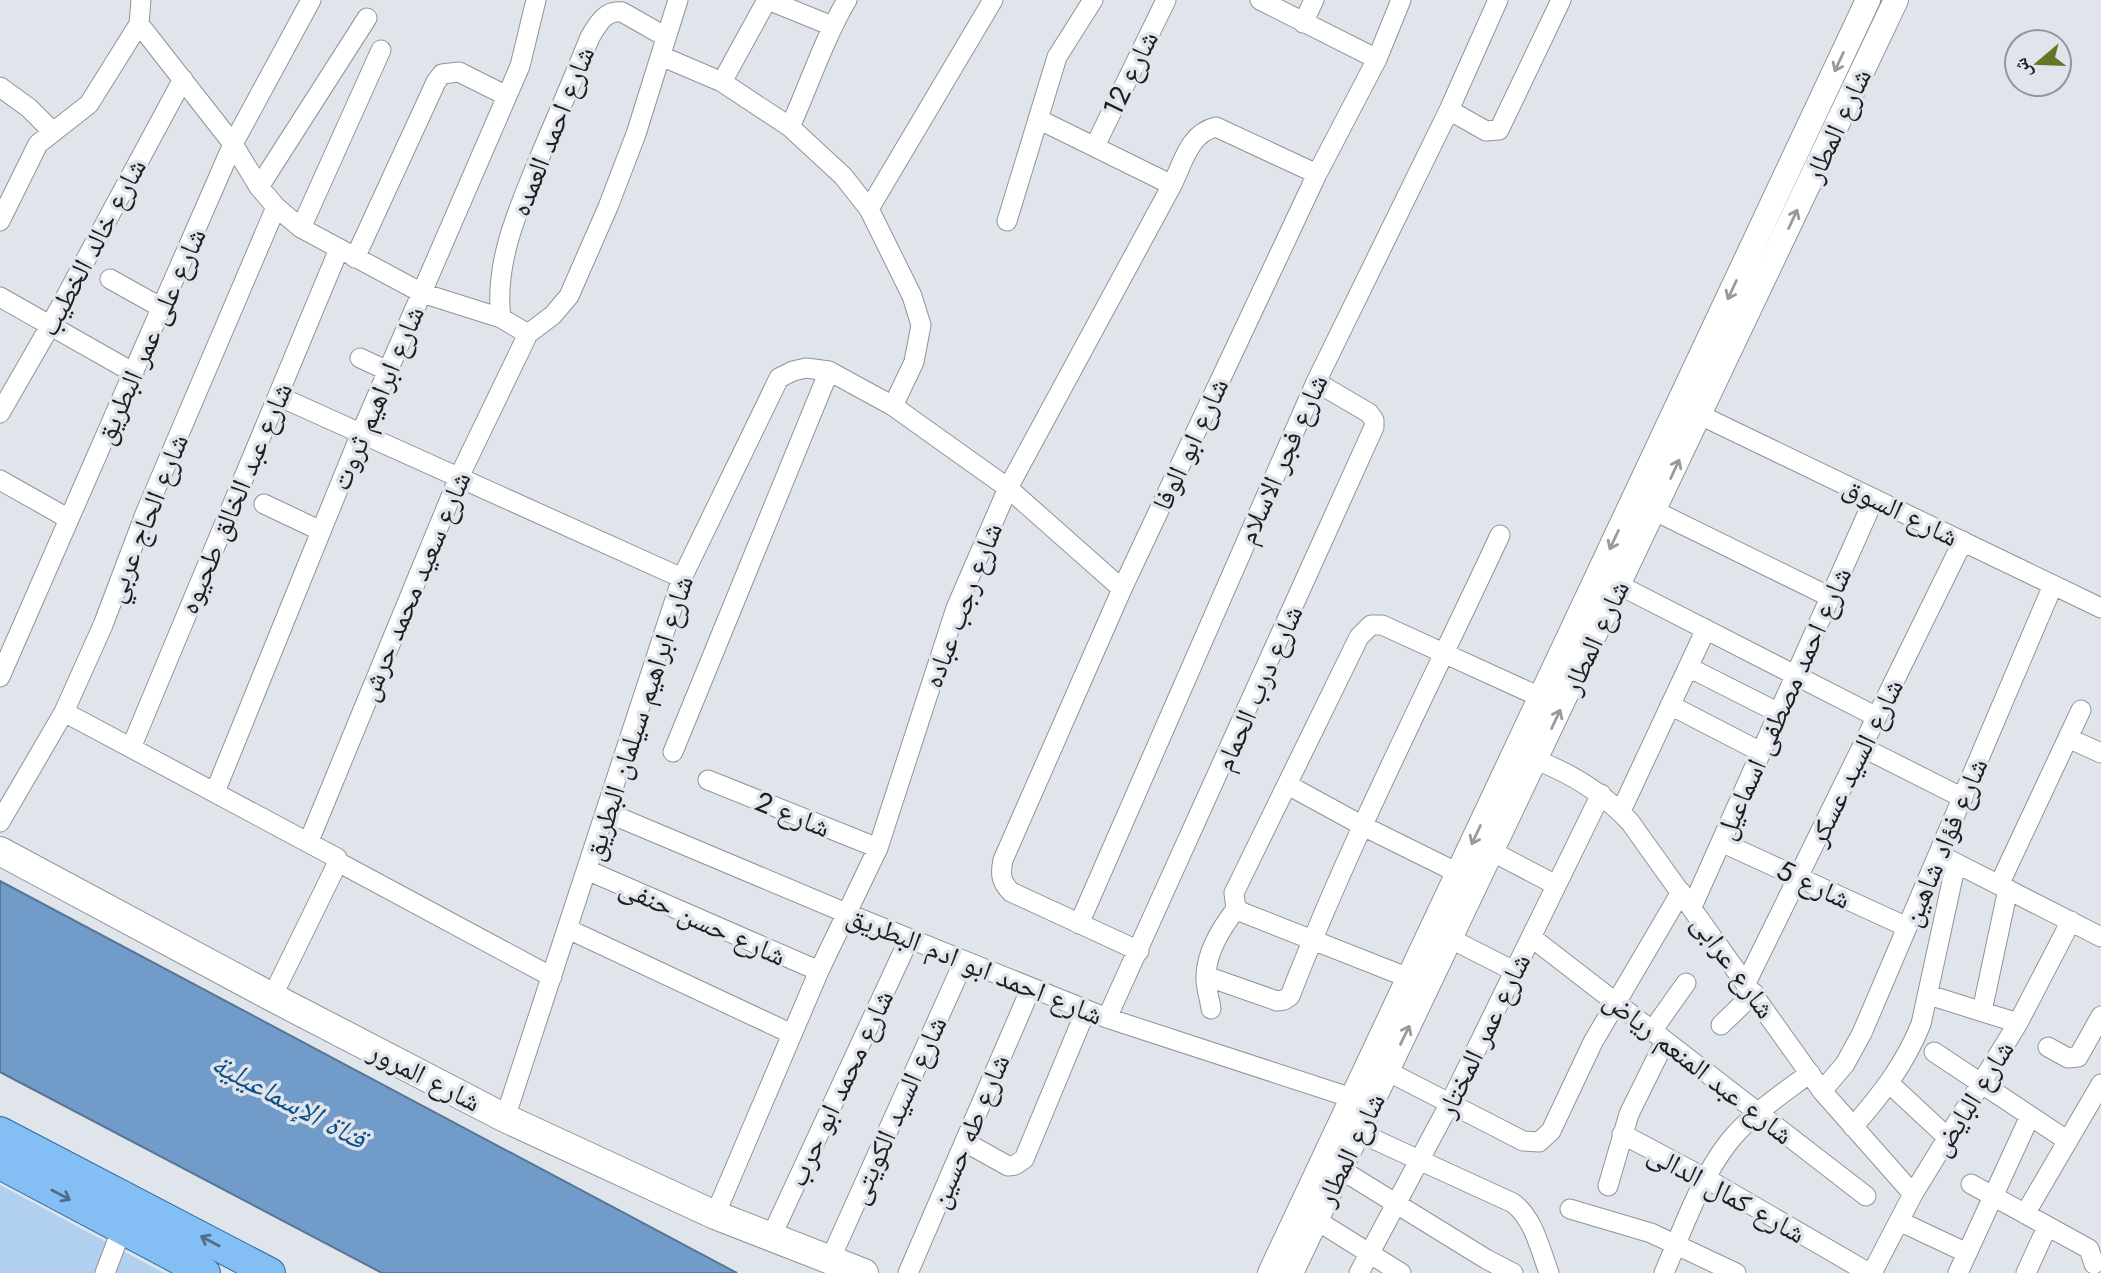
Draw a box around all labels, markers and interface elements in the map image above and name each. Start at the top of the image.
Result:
street label: شارع 12 [1092,24,1169,123]
north arrow [2003,28,2073,98]
street label: شارع احمد العمده [500,40,605,222]
one-way arrow [1832,51,1845,72]
text: ش [2006,54,2038,82]
street label: شارع المطار [1793,62,1882,190]
street label: شارع خالد الخطيب [28,151,157,343]
one-way arrow [1787,209,1800,230]
street label: شارع على عمر البطريق [84,221,217,451]
one-way arrow [1724,279,1738,300]
street label: شارع ابراهيم ثروت [320,299,435,497]
street label: شارع فجر الاسلام [1227,368,1338,551]
street label: شارع ابو الوفا [1142,371,1239,517]
street label: شارع عبد الخالق طحيوه [168,376,303,620]
street label: شارع الحاج عربي [94,428,201,609]
one-way arrow [1668,459,1682,480]
street label: شارع سعيد محمد حرش [348,465,481,707]
street label: شارع السوق [1836,466,1965,557]
street label: شارع رجب عباده [912,517,1013,694]
one-way arrow [1607,529,1620,550]
street label: شارع احمد مصطفى اسماعيل [1705,560,1862,846]
street label: شارع ابراهيم سيلمان البطريق [573,570,704,866]
street label: شارع المطار [1551,574,1640,702]
street label: شارع درب الحمام [1204,599,1313,778]
street label: شارع السيد عسكر [1797,672,1914,854]
one-way arrow [1549,709,1563,730]
street label: شارع فؤاد شاهين [1891,752,1998,933]
street label: شارع 2 [749,781,836,848]
one-way arrow [1469,824,1482,845]
street label: شارع 5 [1770,850,1858,919]
street label: شارع حسن حنفى [613,866,793,977]
street label: شارع احمد ابو ادم البطريق [841,895,1109,1036]
street label: شارع عرابى [1682,905,1786,1027]
street label: شارع عمر المختار [1426,946,1541,1125]
street label: شارع عبد المنعم رياض [1595,980,1802,1155]
street label: شارع محمد ابو حرب [777,983,904,1193]
street label: شارع السيد الكويتى [838,1010,957,1211]
one-way arrow [1399,1025,1412,1046]
street label: شارع المرور [361,1030,488,1122]
street label: شارع البايض [1921,1032,2024,1164]
water label: قناة الإسماعيلية [204,1042,378,1161]
street label: شارع طه حسين [919,1048,1020,1215]
street label: شارع المطار [1305,1086,1395,1214]
street label: شارع كمال الدالى [1640,1133,1813,1254]
one-way arrow [50,1189,70,1203]
one-way arrow [200,1234,221,1247]

